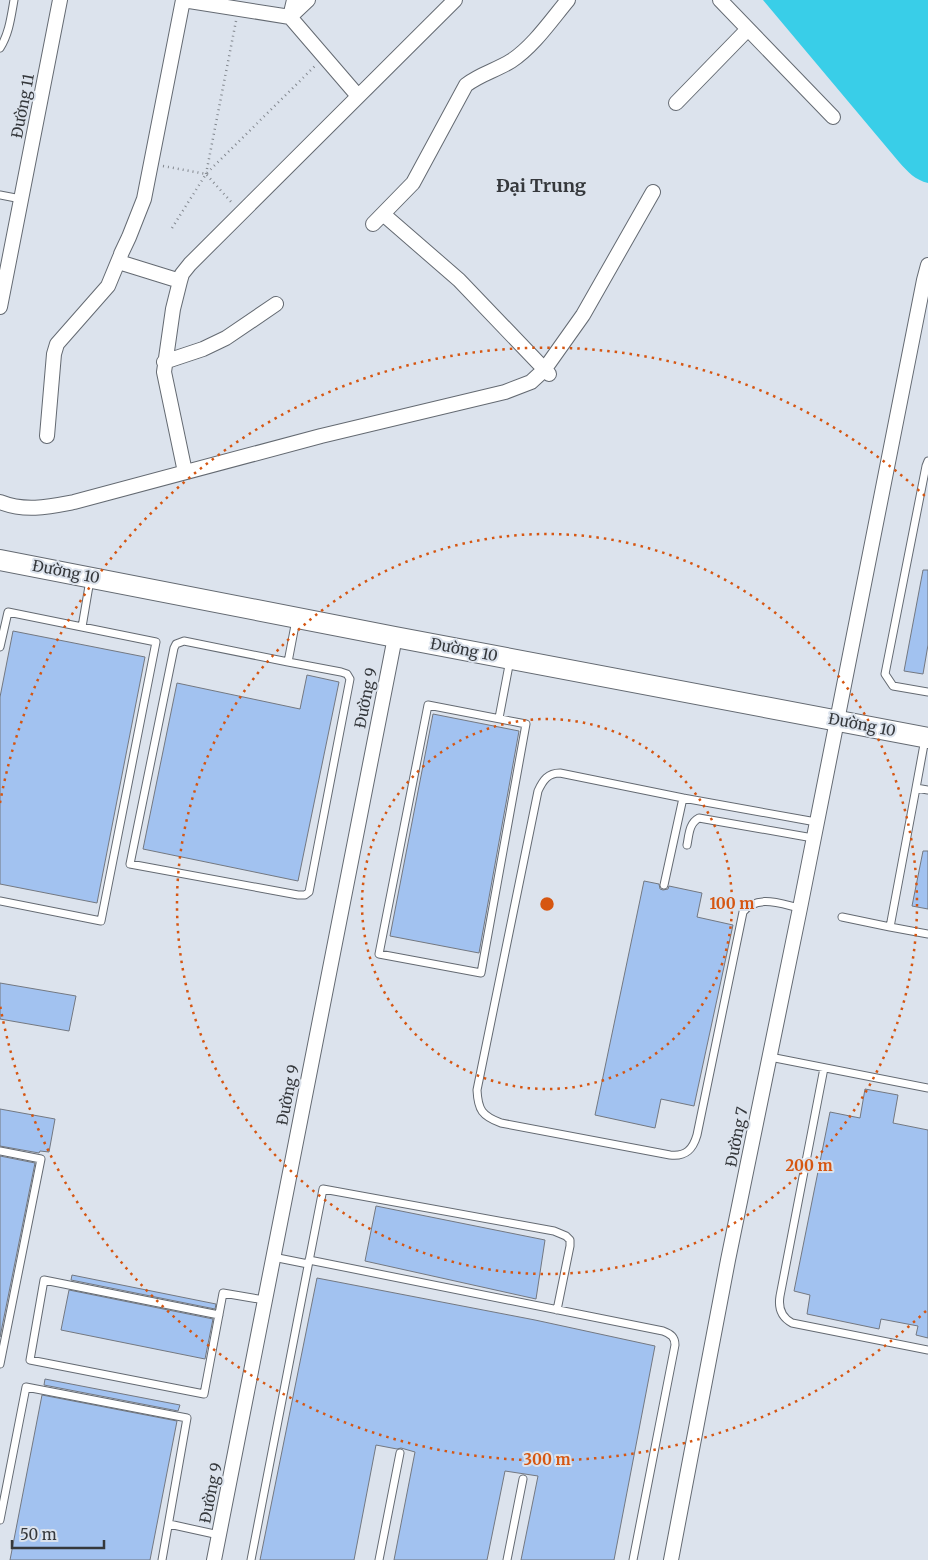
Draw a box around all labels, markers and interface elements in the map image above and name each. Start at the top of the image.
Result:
street label: Đường 11 [7,72,38,140]
district label: Đại Trung [496,174,586,197]
street label: Đường 10 [31,556,101,587]
street label: Đường 10 [429,634,499,665]
street label: Đường 9 [350,666,381,730]
street label: Đường 10 [827,709,897,740]
text: 100 m [710,894,754,913]
centre of rings [538,895,556,913]
street label: Đường 9 [272,1063,303,1127]
street label: Đường 7 [721,1105,752,1169]
text: 200 m [785,1156,833,1175]
text: 300 m [523,1450,571,1469]
street label: Đường 9 [195,1461,226,1525]
scale bar [12,1518,105,1550]
text: 50 m [20,1525,57,1544]

